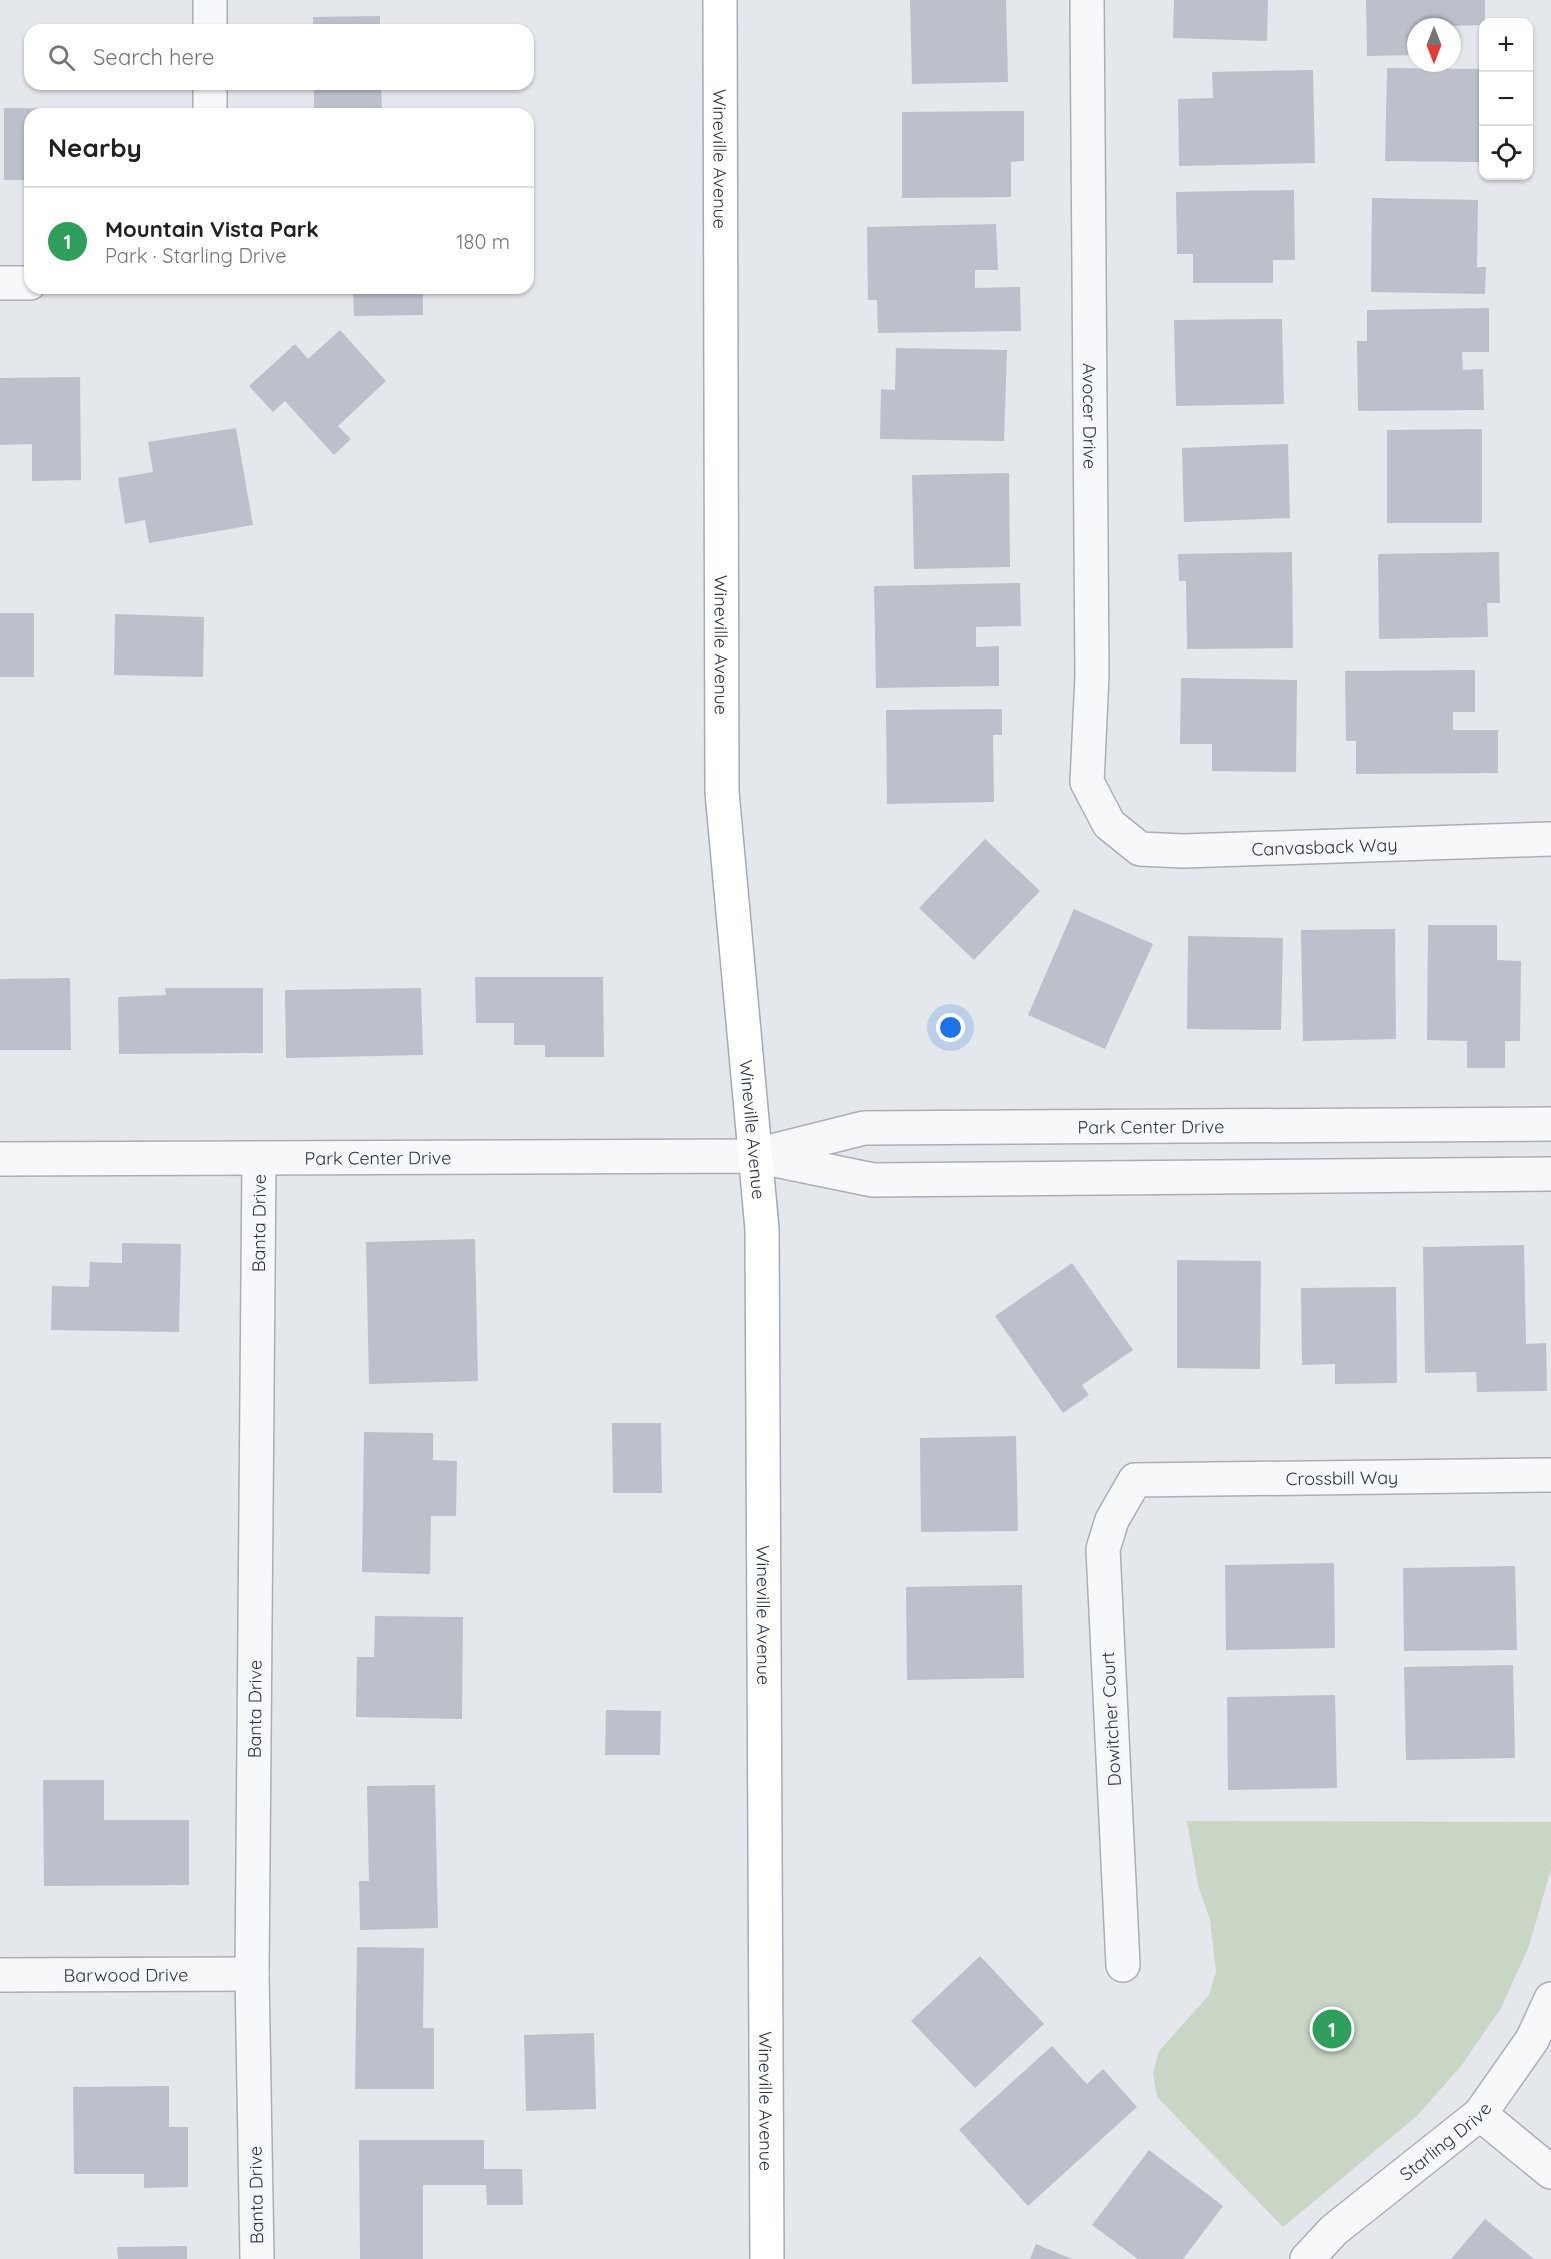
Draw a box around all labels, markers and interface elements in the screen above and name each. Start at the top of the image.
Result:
north arrow [1407,18,1461,72]
map controls [1479,18,1533,180]
button: + [1479,18,1533,72]
search box [24,24,534,90]
icon: search [45,41,78,74]
text: Search here [93,43,214,71]
button: − [1479,72,1533,126]
street label: Wineville Avenue [709,89,732,229]
button: locate [1479,126,1533,180]
text: Nearby [48,131,142,164]
text: Mountain Vista Park [105,215,319,243]
text: 1 [64,229,71,254]
text: 180 m [456,229,510,254]
text: Park · Starling Drive [105,243,287,268]
street label: Avocer Drive [1078,363,1102,469]
street label: Wineville Avenue [710,575,733,715]
street label: Canvasback Way [1251,833,1398,860]
your location [936,1013,965,1042]
street label: Wineville Avenue [735,1059,771,1200]
street label: Park Center Drive [1077,1114,1224,1138]
street label: Park Center Drive [305,1146,451,1169]
street label: Banta Drive [247,1174,270,1272]
street label: Crossbill Way [1286,1465,1398,1490]
street label: Wineville Avenue [752,1545,776,1685]
street label: Dowitcher Court [1096,1651,1126,1787]
street label: Banta Drive [242,1660,266,1758]
street label: Barwood Drive [63,1963,189,1986]
pin: 1 [1312,2006,1352,2052]
street label: Wineville Avenue [754,2031,778,2171]
street label: Starling Drive [1394,2098,1496,2185]
street label: Banta Drive [244,2146,268,2244]

